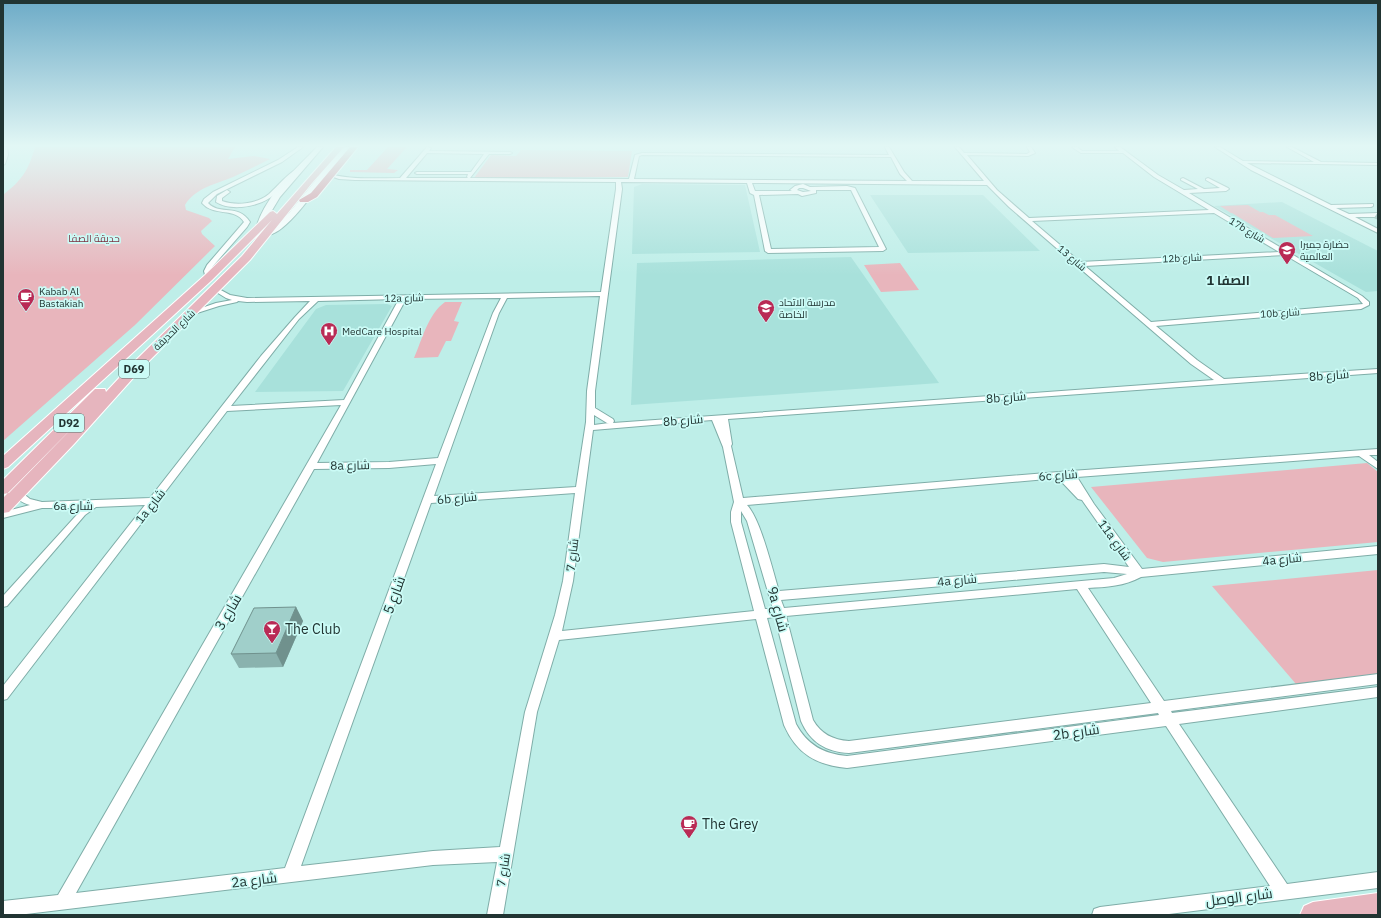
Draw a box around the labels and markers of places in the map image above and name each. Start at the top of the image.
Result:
place label: حضارة جميرا العالمية [1300,238,1349,263]
school or university icon: حضارة جميرا العالمية [1277,240,1297,265]
place label: Kabab Al Bastakiah [39,285,83,310]
cafe icon: Kabab Al Bastakiah [16,287,36,312]
place label: مدرسة الاتحاد الخاصة [779,296,835,321]
school or university icon: مدرسة الاتحاد الخاصة [756,298,776,323]
hospital icon: MedCare Hospital [319,321,339,346]
place label: MedCare Hospital [342,325,422,338]
bar icon: The Club [262,619,282,644]
place label: The Club [285,620,341,638]
cafe icon: The Grey [679,814,699,839]
place label: The Grey [702,815,758,833]

